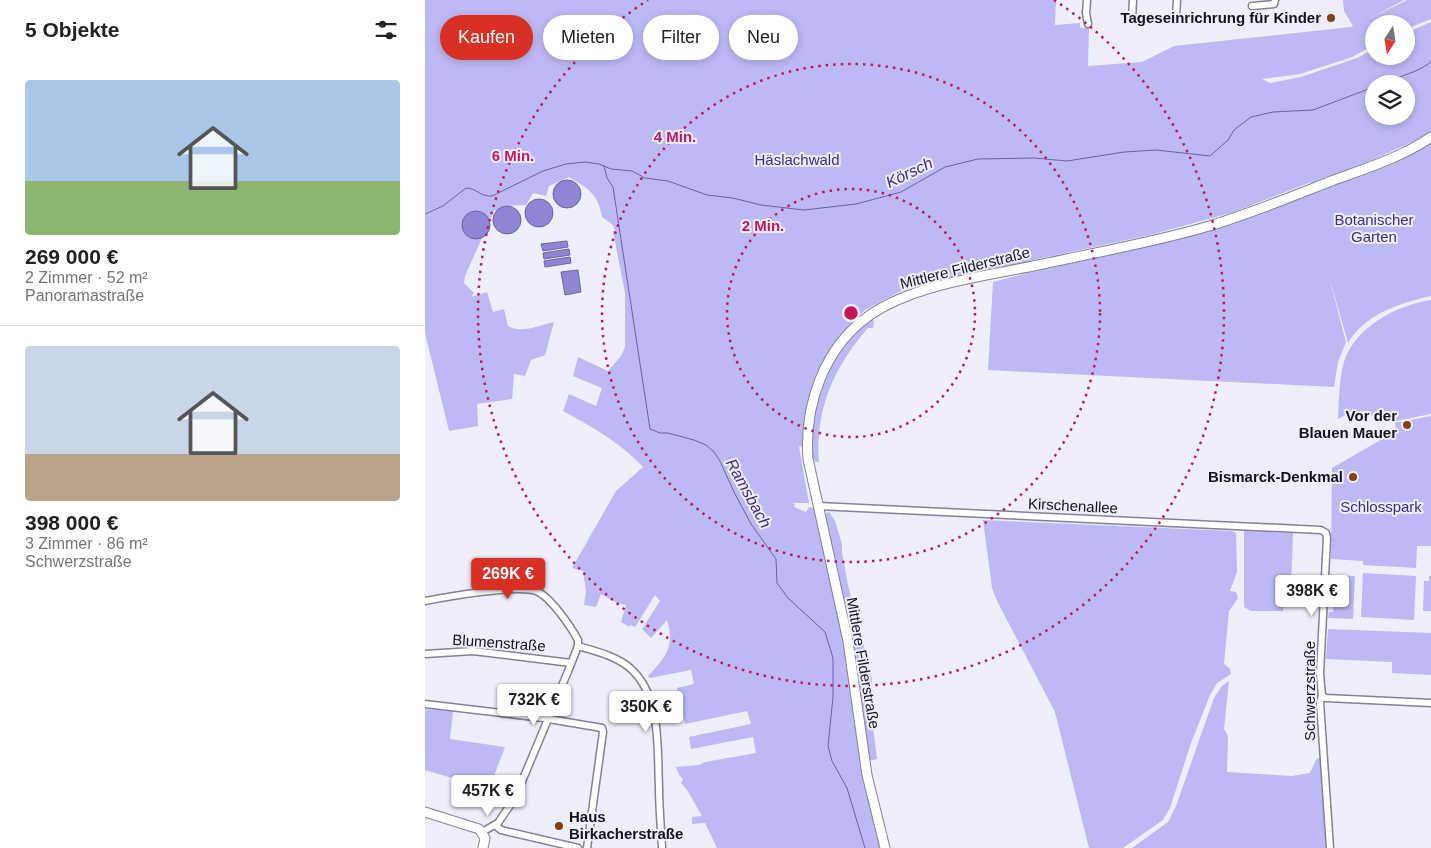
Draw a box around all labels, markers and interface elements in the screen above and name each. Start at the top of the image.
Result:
place label: Tageseinrichrung für Kinder [1120,9,1321,26]
marker: Tageseinrichrung für Kinder [1325,12,1337,24]
chip: Kaufen [440,15,533,60]
chip: Mieten [543,15,633,60]
chip: Filter [643,15,719,60]
chip: Neu [729,15,798,60]
north arrow [1365,15,1415,65]
map controls [1365,15,1415,125]
icon: filters [372,16,400,44]
text: 5 Objekte [25,18,120,41]
button: layers [1365,75,1415,125]
icon: home [168,113,258,203]
text: 4 Min. [654,128,696,145]
text: 6 Min. [492,147,534,164]
park label: Häslachwald [754,151,840,168]
water label: Körsch [883,154,935,191]
park label: Botanischer Garten [1334,211,1414,245]
text: 2 Min. [742,217,784,234]
street label: Mittlere Filderstraße [898,243,1032,292]
text: 269 000 € [25,245,118,268]
text: 2 Zimmer · 52 m² [25,269,148,286]
text: Panoramastraße [25,287,144,304]
centre of rings [842,304,860,322]
icon: home [168,378,258,468]
place label: Vor der Blauen Mauer [1299,407,1397,441]
marker: Vor der Blauen Mauer [1401,419,1413,431]
water label: Ramsbach [723,456,775,531]
place label: Bismarck-Denkmal [1208,468,1343,485]
marker: Bismarck-Denkmal [1347,471,1359,483]
street label: Kirschenallee [1028,495,1118,516]
park label: Schlosspark [1340,498,1422,515]
text: 398 000 € [25,511,118,534]
text: 3 Zimmer · 86 m² [25,535,148,552]
text: Schwerzstraße [25,553,132,570]
pin: 269K € [467,558,549,600]
text: 269K € [482,565,534,582]
pin: 398K € [1271,574,1353,617]
text: 398K € [1286,582,1338,599]
street label: Mittlere Filderstraße [844,596,883,730]
street label: Blumenstraße [452,631,546,654]
street label: Schwerzstraße [1301,641,1318,741]
pin: 732K € [493,684,575,726]
pin: 350K € [605,690,687,733]
text: 732K € [508,691,560,708]
text: 350K € [620,698,672,715]
pin: 457K € [447,774,529,817]
text: 457K € [462,782,514,799]
place label: Haus Birkacherstraße [569,808,683,842]
marker: Haus Birkacherstraße [553,820,565,832]

